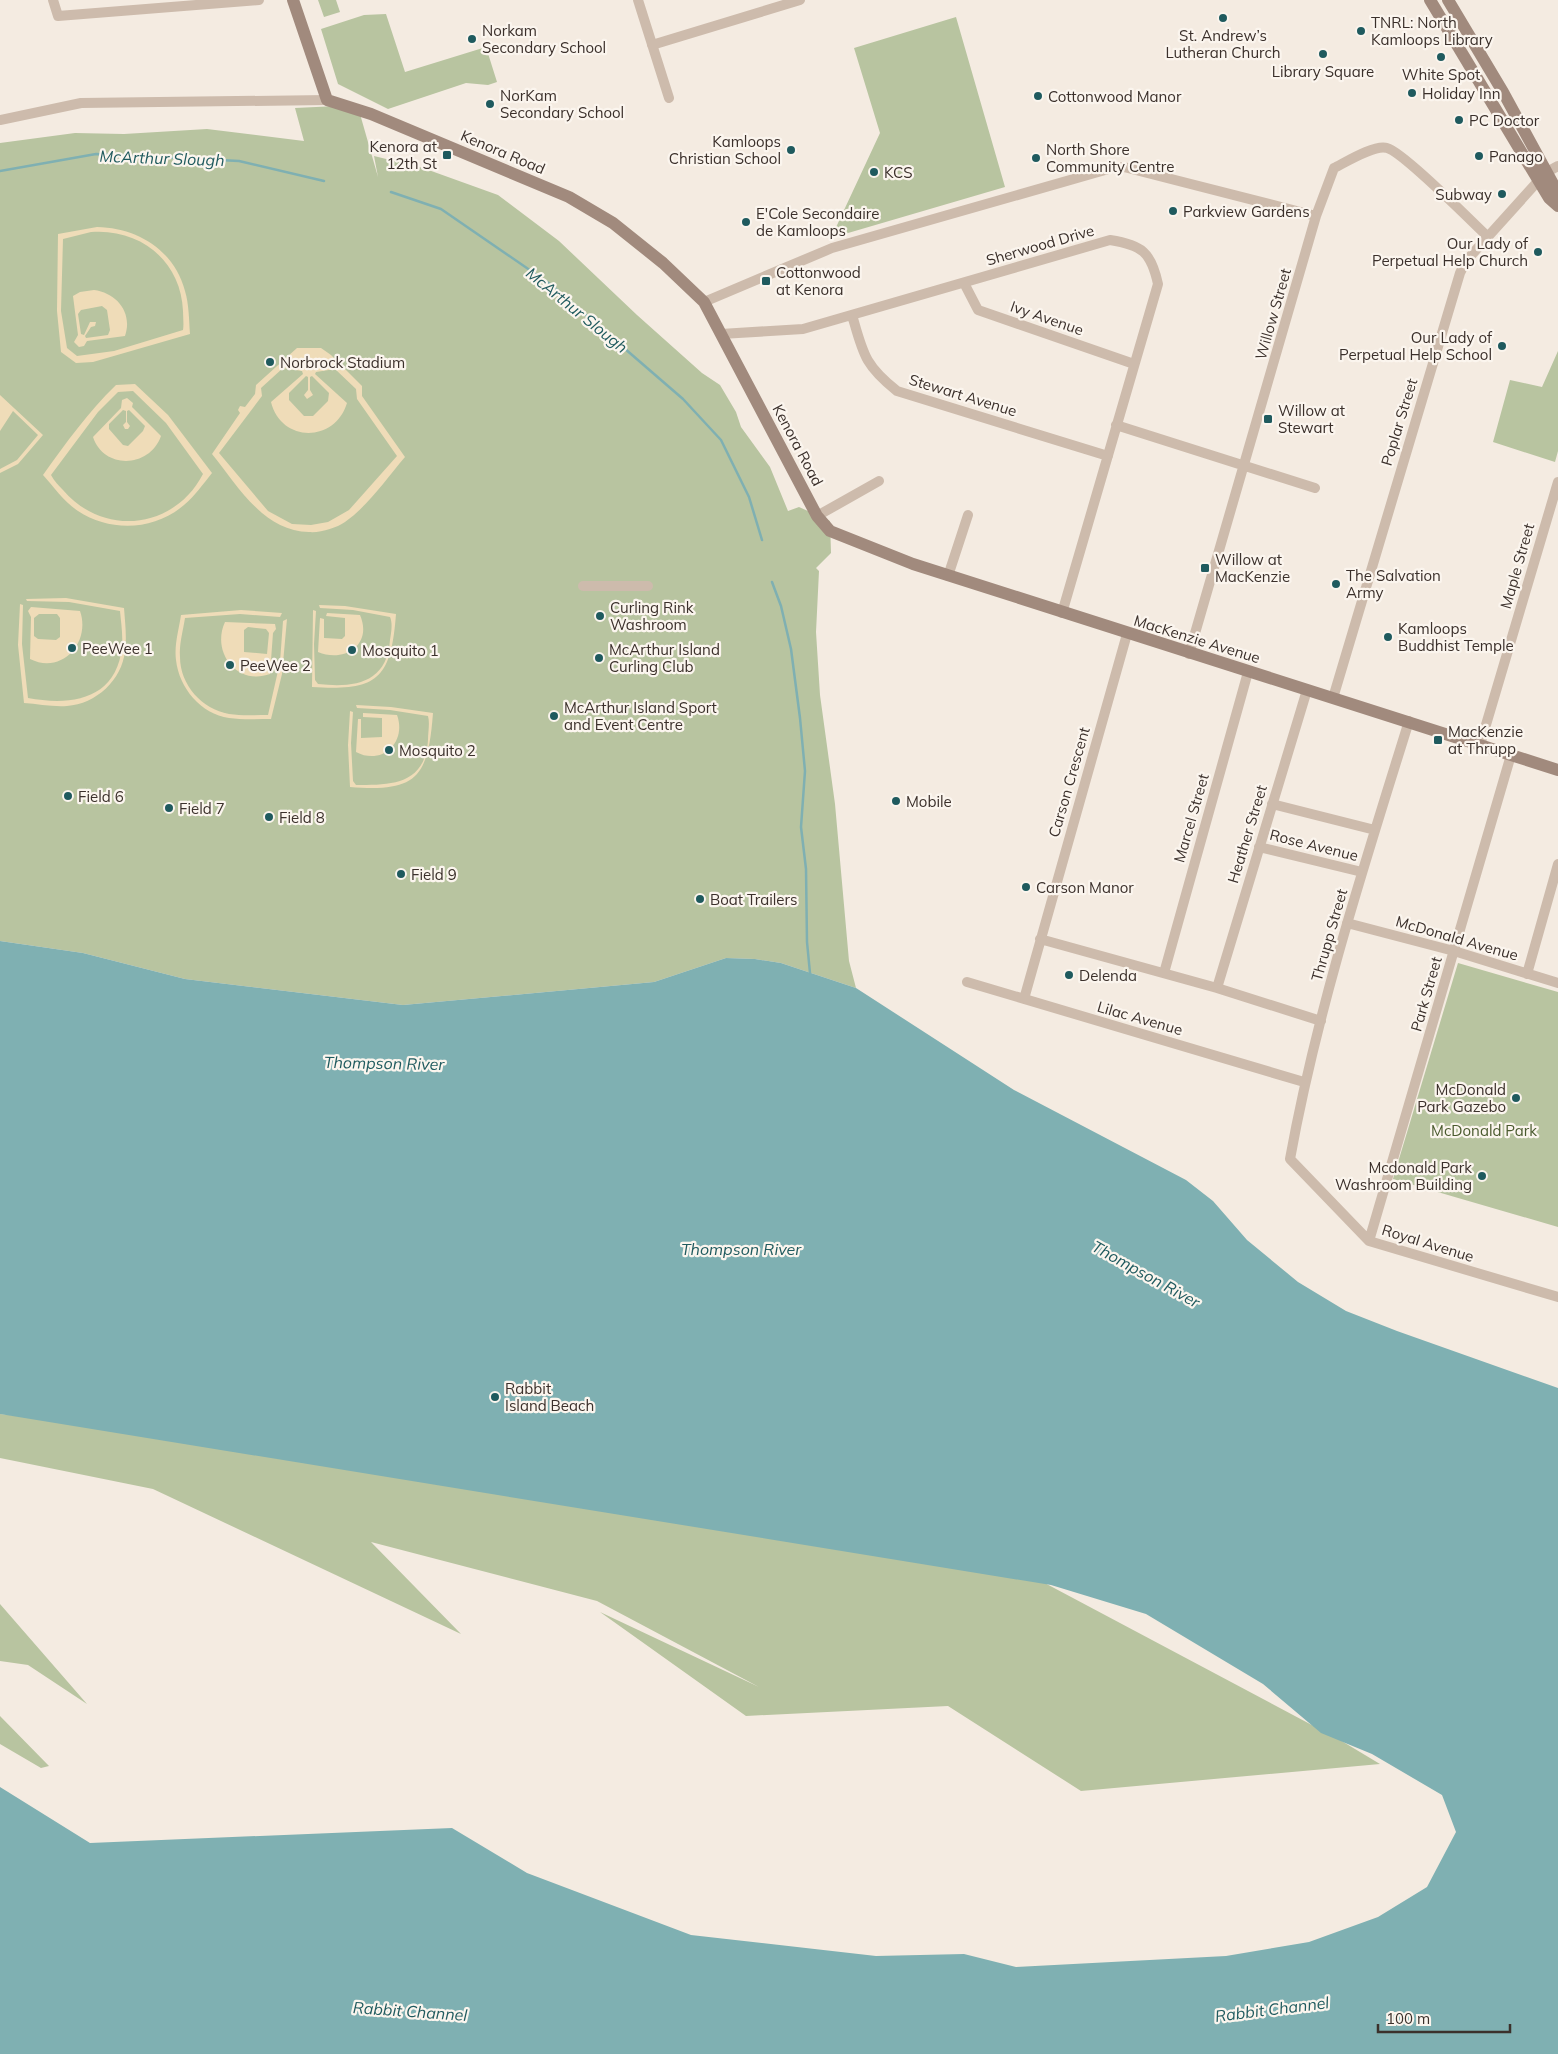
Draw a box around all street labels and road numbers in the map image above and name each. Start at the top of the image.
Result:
street label: Kenora Road [458,126,548,178]
street label: Sherwood Drive [984,221,1096,269]
street label: Willow Street [1251,266,1295,362]
street label: Ivy Avenue [1008,297,1086,339]
street label: Stewart Avenue [907,370,1019,420]
street label: Poplar Street [1377,376,1421,468]
street label: Kenora Road [769,401,827,489]
street label: Maple Street [1496,521,1538,611]
street label: MacKenzie Avenue [1131,611,1263,667]
street label: Carson Crescent [1044,725,1094,839]
street label: Marcel Street [1169,771,1213,865]
street label: Heather Street [1223,783,1271,885]
street label: Rose Avenue [1268,825,1360,865]
street label: Thrupp Street [1307,887,1351,983]
street label: McDonald Avenue [1394,911,1520,965]
street label: Park Street [1406,954,1446,1034]
street label: Lilac Avenue [1095,997,1185,1039]
street label: Royal Avenue [1380,1220,1476,1266]

